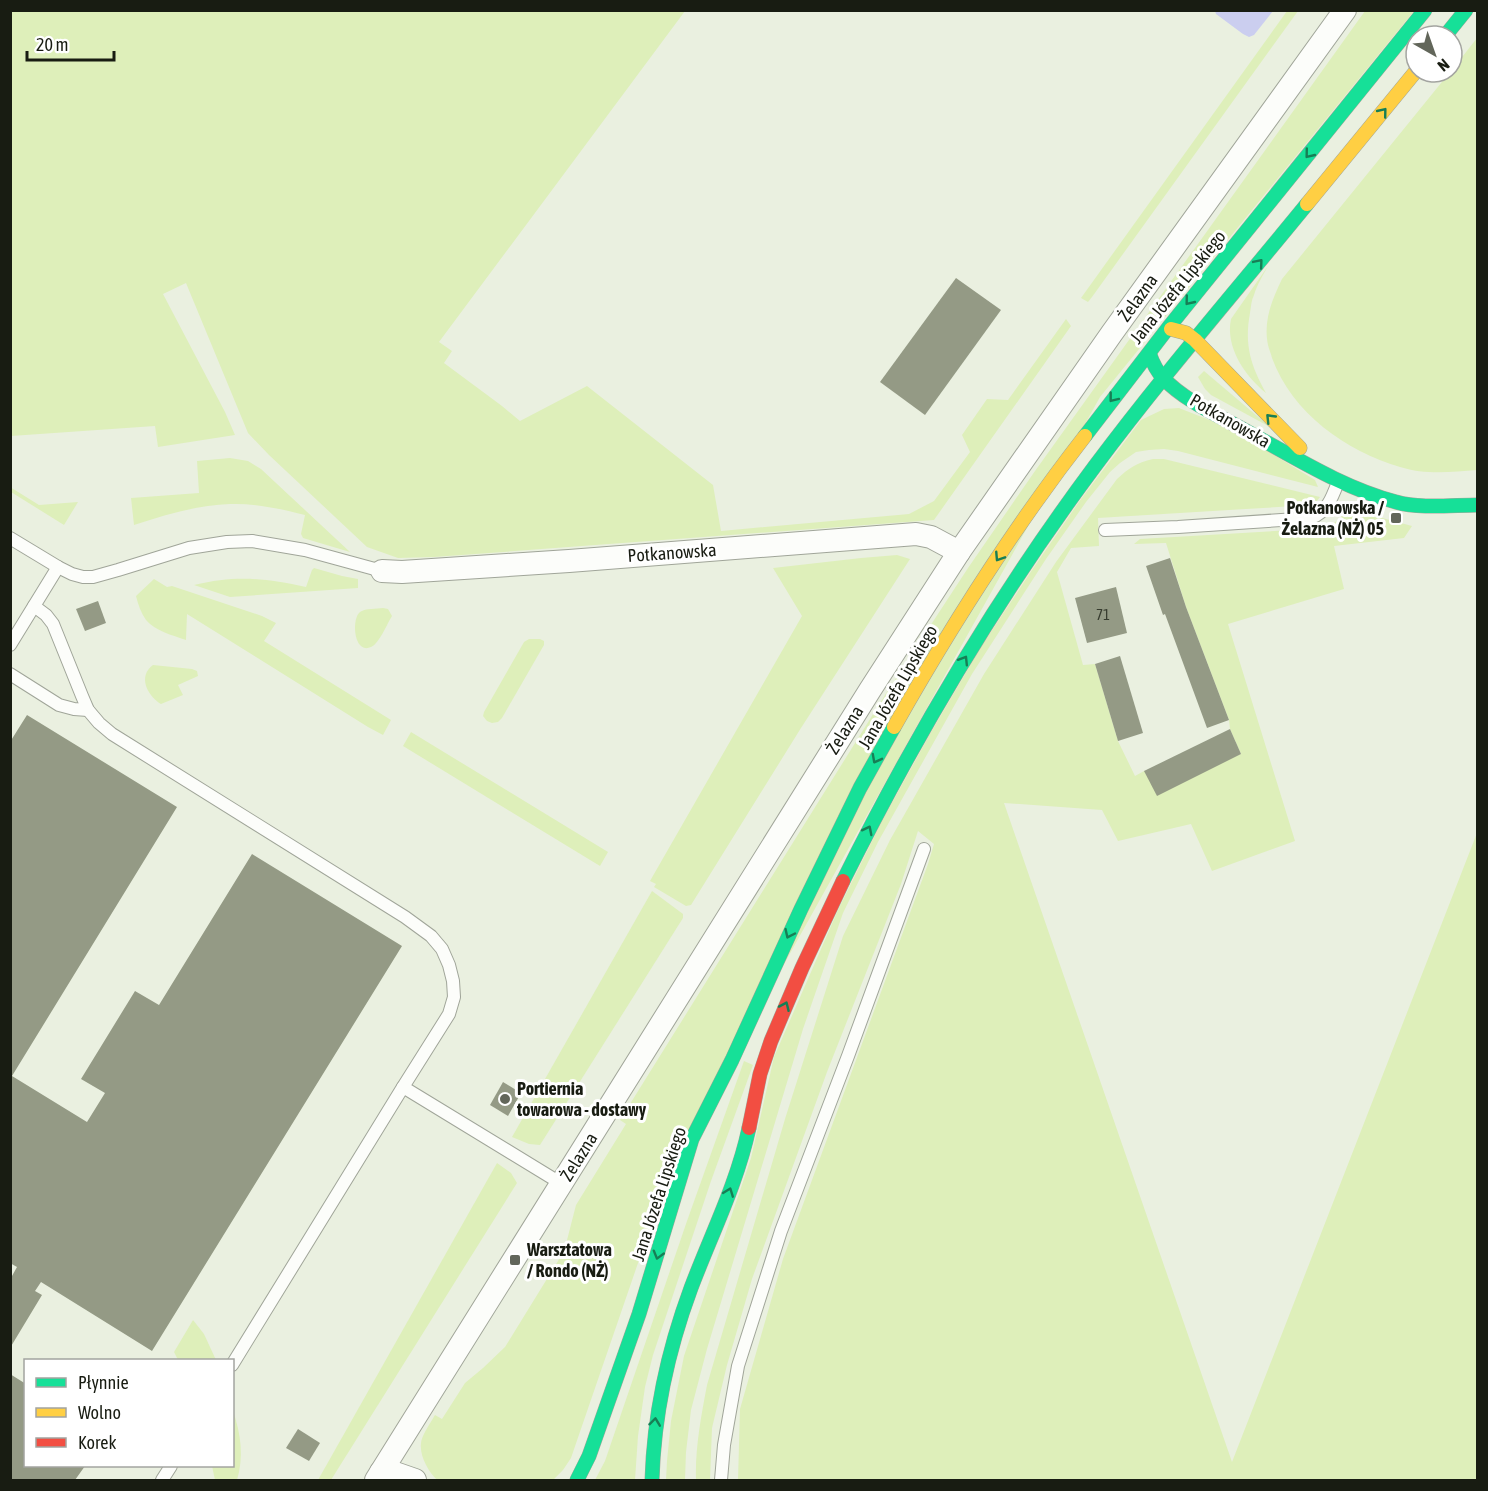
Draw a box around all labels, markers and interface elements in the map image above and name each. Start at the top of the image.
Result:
scale bar [27,24,114,62]
north arrow [1404,24,1464,84]
text: 20 m [36,34,68,55]
text: N [1434,56,1453,75]
one-way arrow [1375,108,1386,119]
one-way arrow [1305,147,1316,158]
street label: Jana Józefa Lipskiego [1126,226,1230,348]
one-way arrow [1252,259,1263,270]
street label: Żelazna [1114,270,1162,325]
one-way arrow [1186,294,1197,305]
street label: Potkanowska [1186,389,1274,452]
one-way arrow [1109,392,1120,403]
one-way arrow [1266,415,1277,426]
place label: Potkanowska / Żelazna (NŻ) 05 [1282,497,1385,539]
marker: Potkanowska / Żelazna (NŻ) 05 [1389,511,1403,525]
street label: Potkanowska [627,539,717,566]
one-way arrow [995,550,1006,561]
house number: 71 [1096,606,1110,623]
street label: Jana Józefa Lipskiego [854,621,942,752]
one-way arrow [957,656,968,667]
street label: Żelazna [822,702,868,758]
one-way arrow [872,753,883,764]
one-way arrow [861,825,873,836]
one-way arrow [785,927,797,938]
one-way arrow [778,1002,790,1013]
place label: Portiernia towarowa - dostawy [516,1078,647,1120]
marker: Portiernia towarowa - dostawy [498,1092,512,1106]
street label: Jana Józefa Lipskiego [627,1124,690,1263]
street label: Żelazna [556,1129,602,1185]
one-way arrow [722,1188,735,1198]
place label: Warsztatowa / Rondo (NŻ) [526,1239,612,1281]
one-way arrow [653,1249,665,1260]
marker: Warsztatowa / Rondo (NŻ) [508,1253,522,1267]
legend [24,1359,234,1467]
text: Płynnie [78,1372,129,1393]
text: Wolno [78,1402,121,1423]
one-way arrow [649,1418,661,1427]
text: Korek [78,1432,116,1453]

